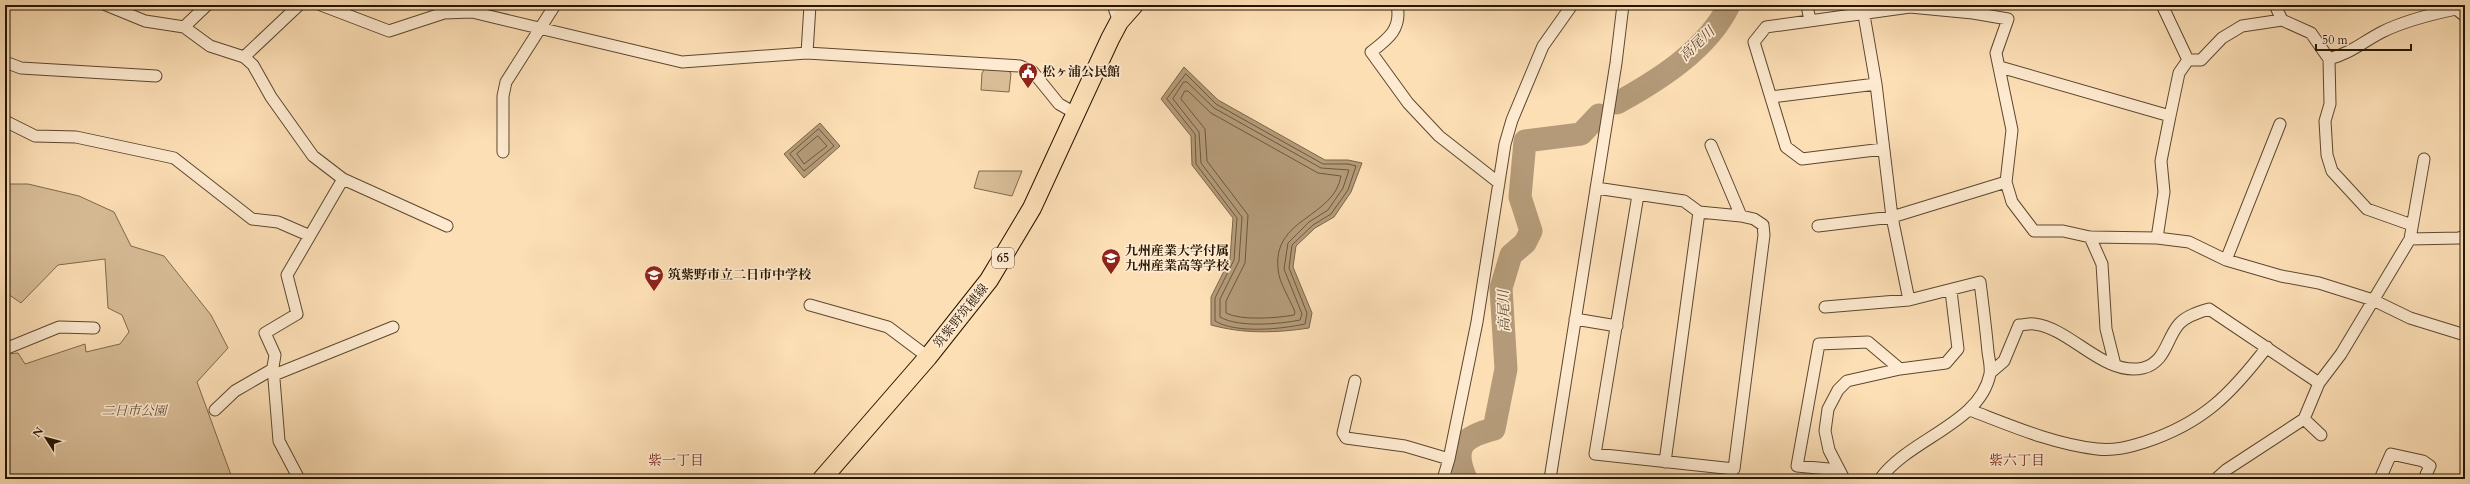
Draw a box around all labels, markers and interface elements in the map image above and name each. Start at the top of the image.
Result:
water label: 高尾川 [1675,21,1720,65]
scale bar [2316,26,2411,52]
text: 50 m [2322,32,2349,48]
public building icon: 松ヶ浦公民館 [1017,61,1039,89]
place label: 松ヶ浦公民館 [1042,63,1120,81]
place label: 九州産業大学付属 九州産業高等学校 [1125,242,1230,275]
school or university icon: 九州産業大学付属 九州産業高等学校 [1100,247,1122,275]
road number: 65 [992,248,1014,268]
school or university icon: 筑紫野市立二日市中学校 [643,264,665,292]
place label: 筑紫野市立二日市中学校 [668,266,812,284]
street label: 筑紫野筑穂線 [929,280,993,352]
water label: 高尾川 [1494,288,1514,332]
park label: 二日市公園 [101,402,168,420]
north arrow [26,418,66,458]
text: N [29,424,47,441]
district label: 紫一丁目 [648,451,704,470]
district label: 紫六丁目 [1989,451,2045,470]

